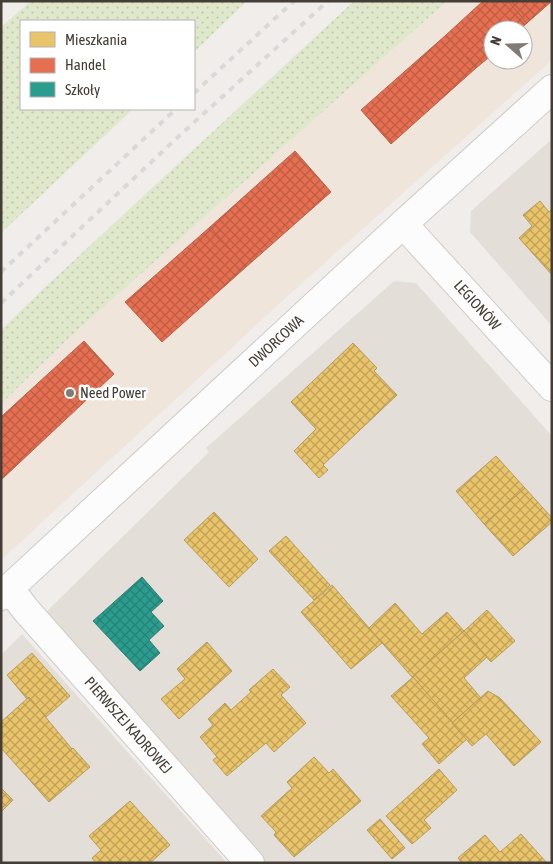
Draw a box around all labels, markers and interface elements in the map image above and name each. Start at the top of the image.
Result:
legend [20,20,195,110]
north arrow [483,20,533,70]
text: Mieszkania [65,31,127,48]
text: N [487,34,505,47]
text: Handel [65,56,106,73]
text: Szkoły [65,81,100,98]
street label: LEGIONÓW [451,277,505,333]
street label: DWORCOWA [245,311,307,370]
place label: Need Power [80,384,146,401]
marker: Need Power [64,387,76,399]
street label: PIERWSZEJ KADROWEJ [81,673,176,777]

